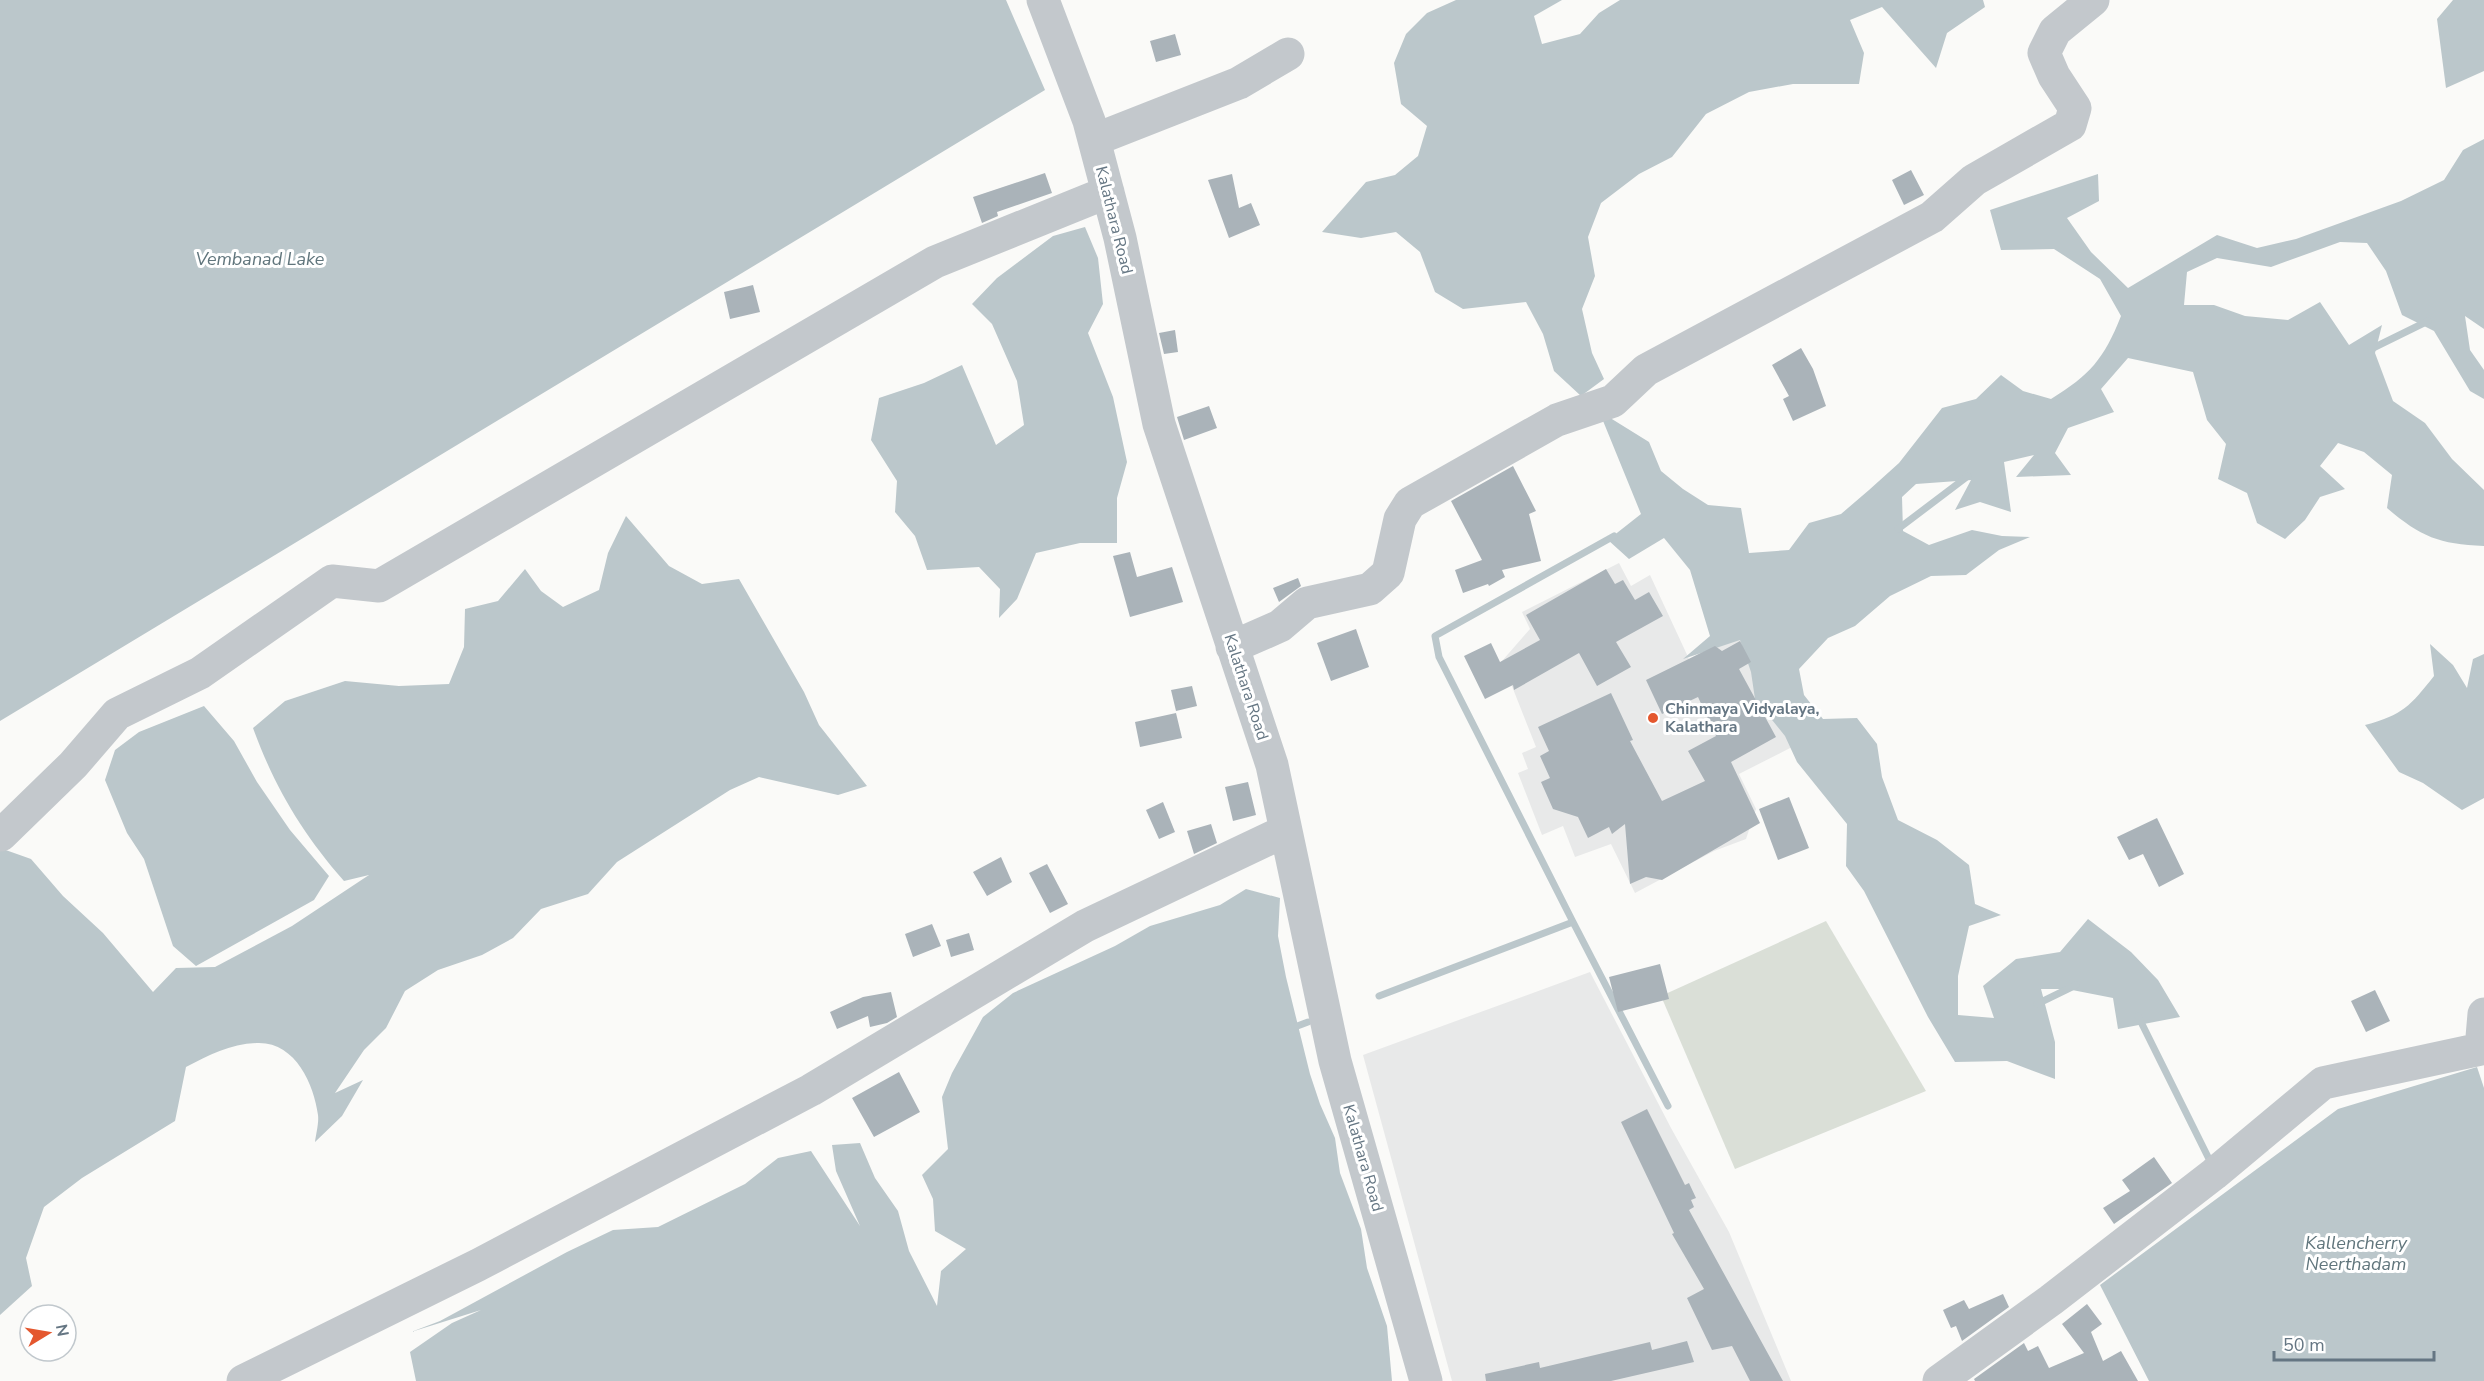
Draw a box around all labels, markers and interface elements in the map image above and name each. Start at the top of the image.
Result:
street label: Kalathara Road [1090,164,1138,276]
water label: Vembanad Lake [196,247,325,271]
street label: Kalathara Road [1218,631,1274,743]
place label: Chinmaya Vidyalaya, Kalathara [1665,698,1820,738]
marker: Chinmaya Vidyalaya, Kalathara [1646,711,1660,725]
street label: Kalathara Road [1337,1102,1389,1214]
water label: Kallencherry Neerthadam [2305,1231,2408,1276]
north arrow [18,1303,78,1363]
text: N [50,1322,74,1338]
scale bar [2274,1324,2434,1362]
text: 50 m [2283,1333,2325,1357]

